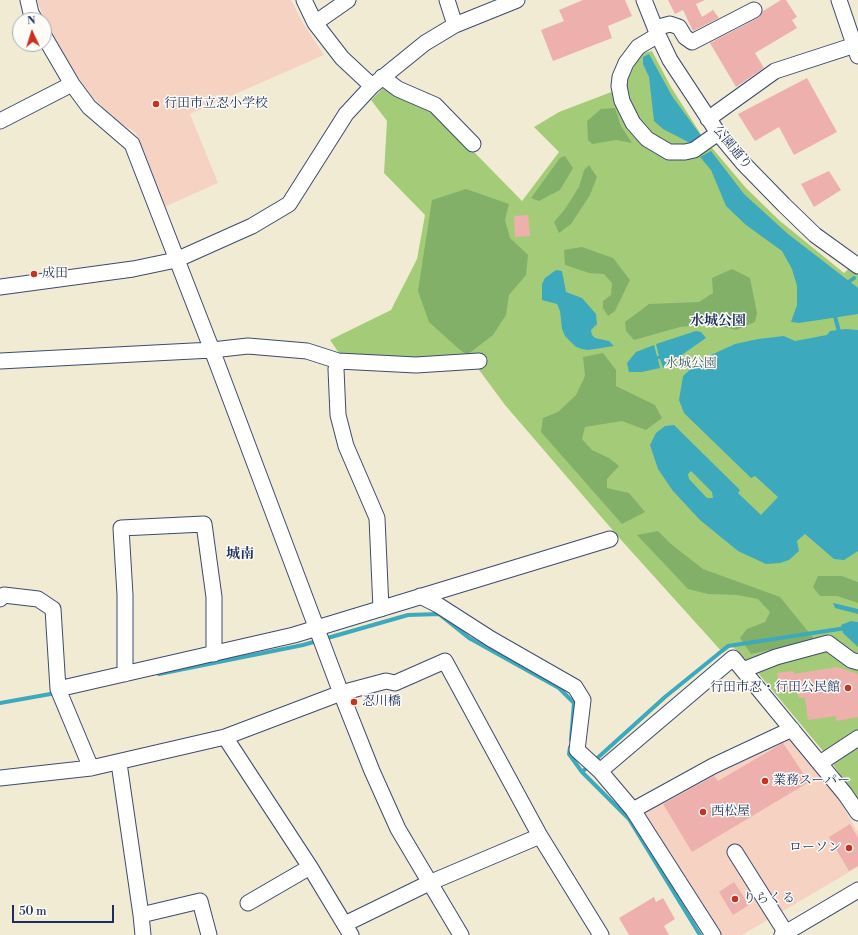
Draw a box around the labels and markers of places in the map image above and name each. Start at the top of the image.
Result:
place label: 行田市立忍小学校 [164,96,268,112]
marker: 行田市立忍小学校 [151,99,161,109]
place label: 成田 [42,266,68,282]
marker: 成田 [29,269,39,279]
place label: 行田市忍・行田公民館 [710,680,840,696]
marker: 行田市忍・行田公民館 [843,683,853,693]
place label: 忍川橋 [362,694,401,710]
marker: 忍川橋 [349,697,359,707]
place label: 業務スーパー [773,773,850,789]
marker: 業務スーパー [760,776,770,786]
place label: 西松屋 [711,804,750,820]
marker: 西松屋 [698,807,708,817]
place label: ローソン [789,840,841,856]
marker: ローソン [844,843,854,853]
place label: りらくる [743,891,795,907]
marker: りらくる [730,894,740,904]

